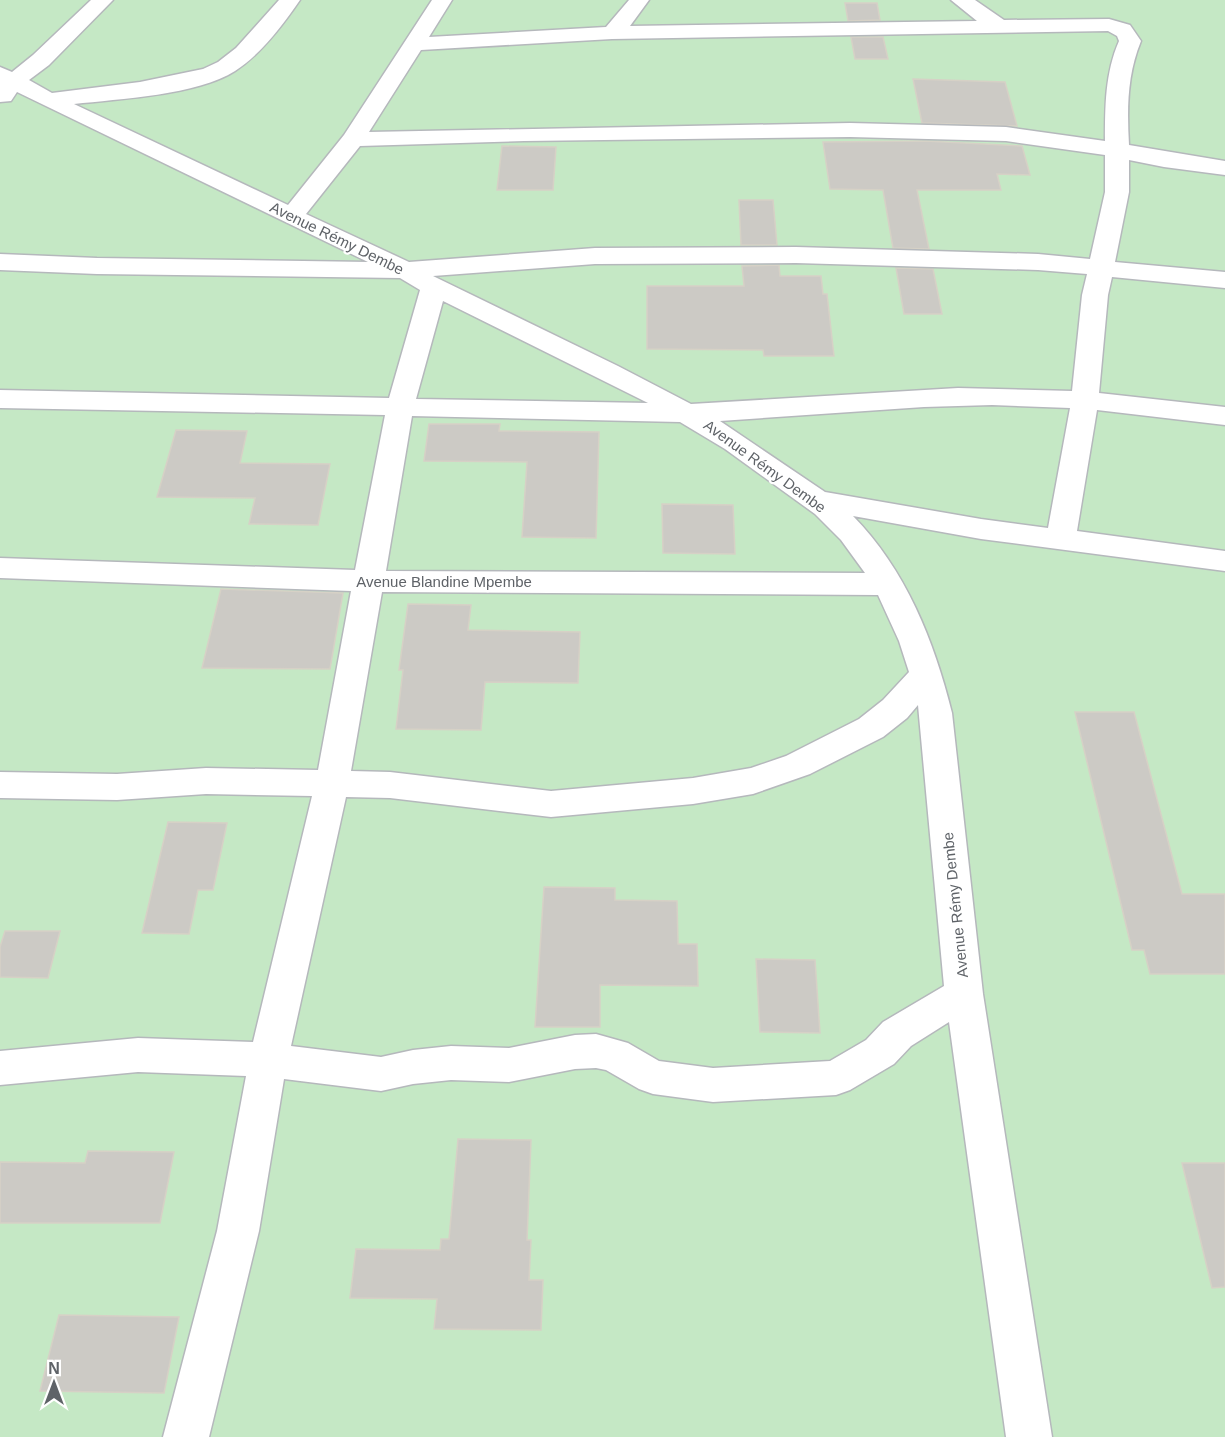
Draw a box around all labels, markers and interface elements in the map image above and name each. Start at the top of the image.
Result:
street label: Avenue Rémy Dembe [267,198,407,278]
street label: Avenue Rémy Dembe [701,416,829,516]
street label: Avenue Blandine Mpembe [356,573,532,590]
street label: Avenue Rémy Dembe [939,831,971,979]
north arrow [24,1353,84,1413]
text: N [48,1360,60,1377]

